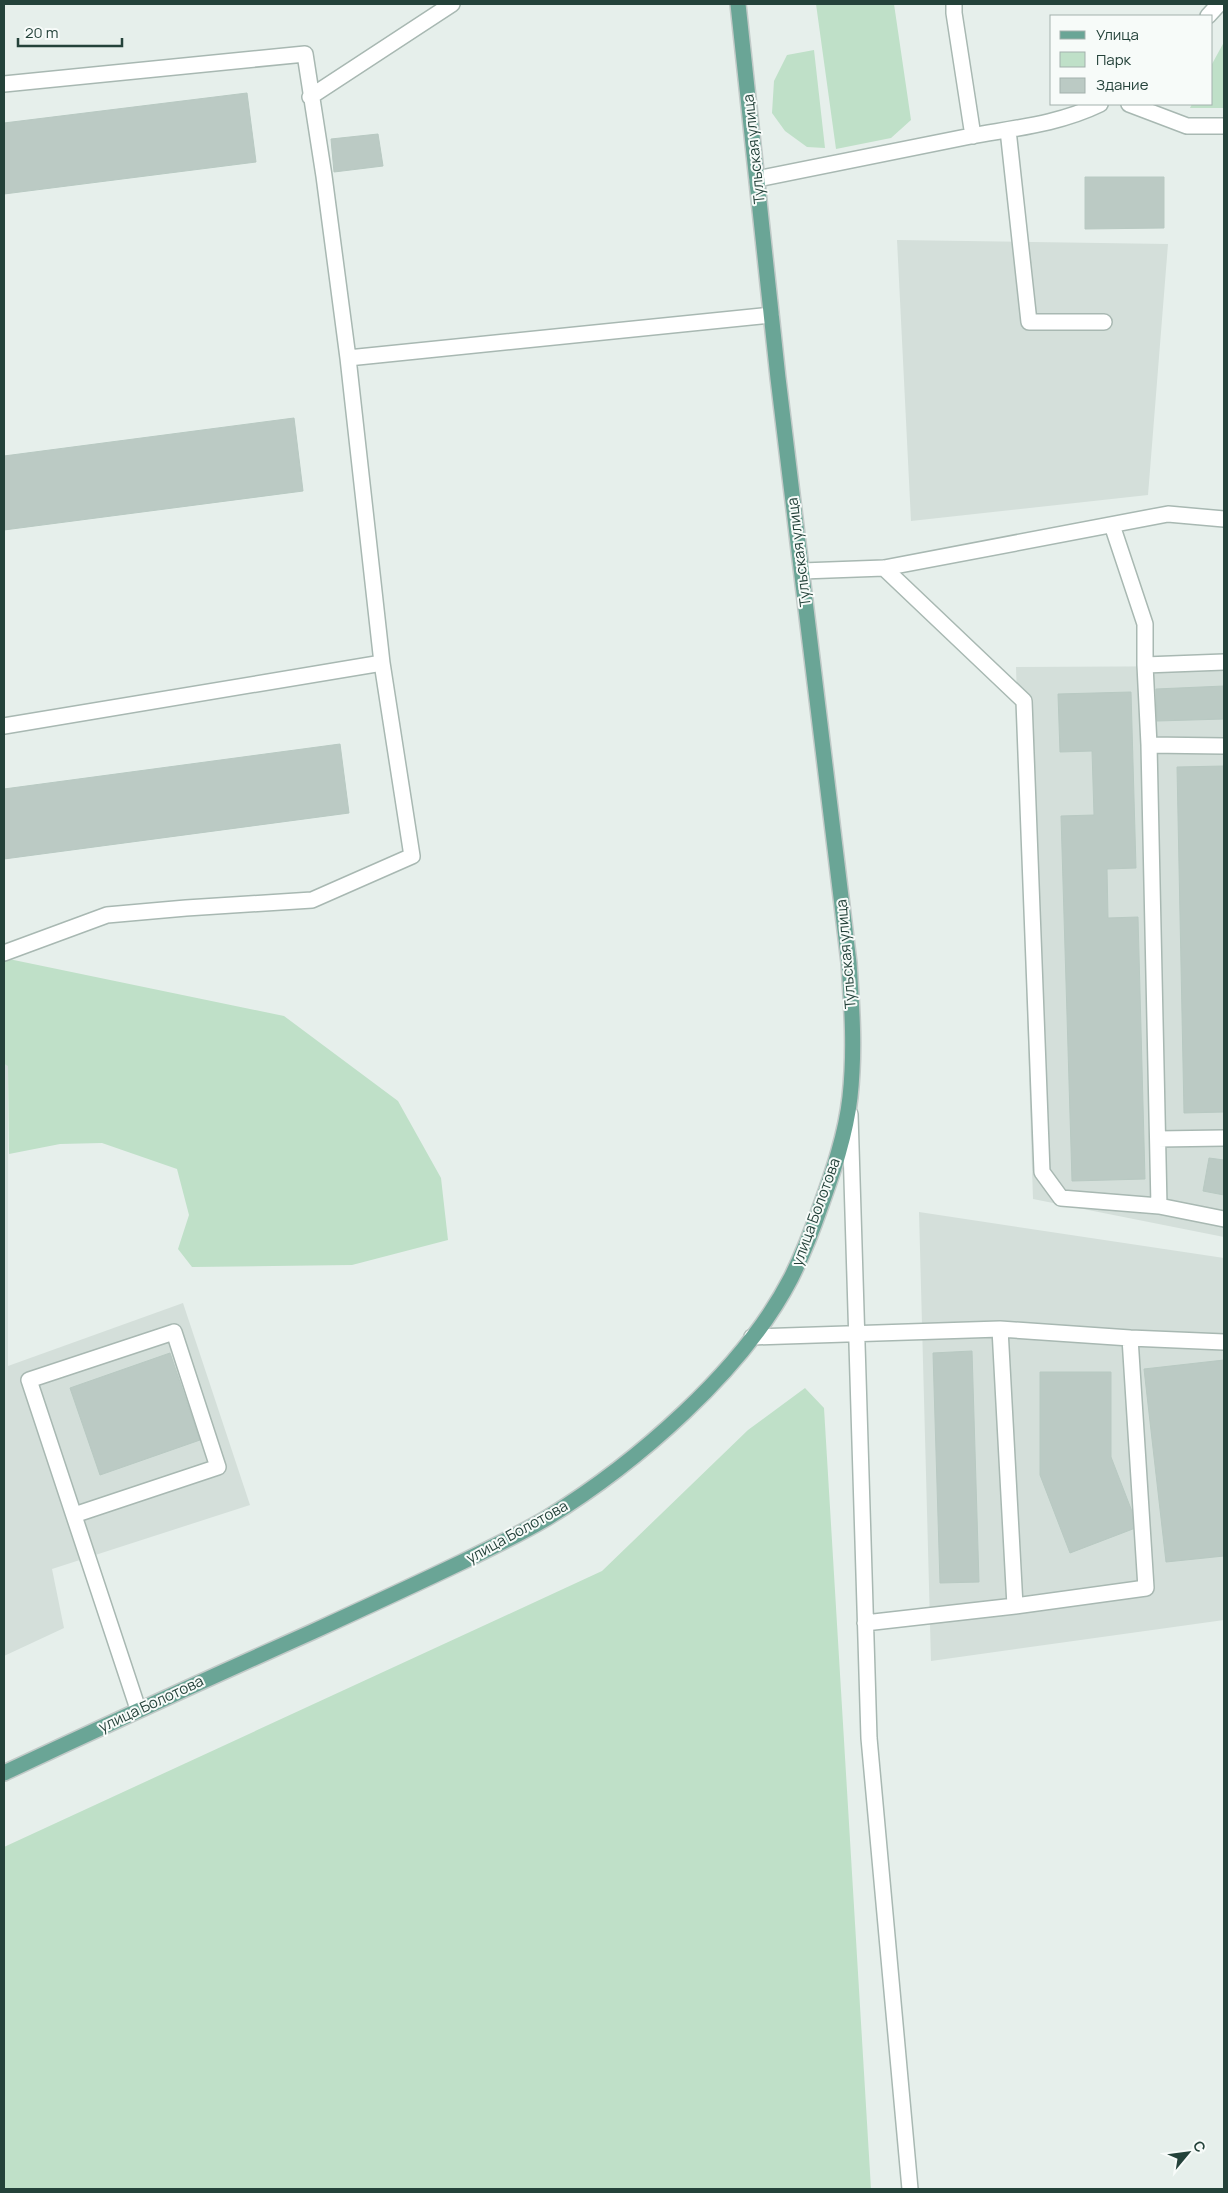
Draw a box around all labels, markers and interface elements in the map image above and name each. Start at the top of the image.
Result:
scale bar [18,15,121,47]
legend [1050,15,1213,105]
text: 20 m [25,22,58,43]
text: Улица [1096,24,1139,45]
text: Парк [1096,49,1132,70]
text: Здание [1096,74,1149,95]
street label: Тульская улица [737,93,770,205]
street label: Тульская улица [781,496,816,608]
street label: Тульская улица [830,898,861,1010]
street label: улица Болотова [786,1155,845,1269]
street label: улица Болотова [462,1495,571,1568]
street label: улица Болотова [95,1670,207,1737]
north arrow [1163,2128,1213,2178]
text: С [1189,2137,1211,2156]

